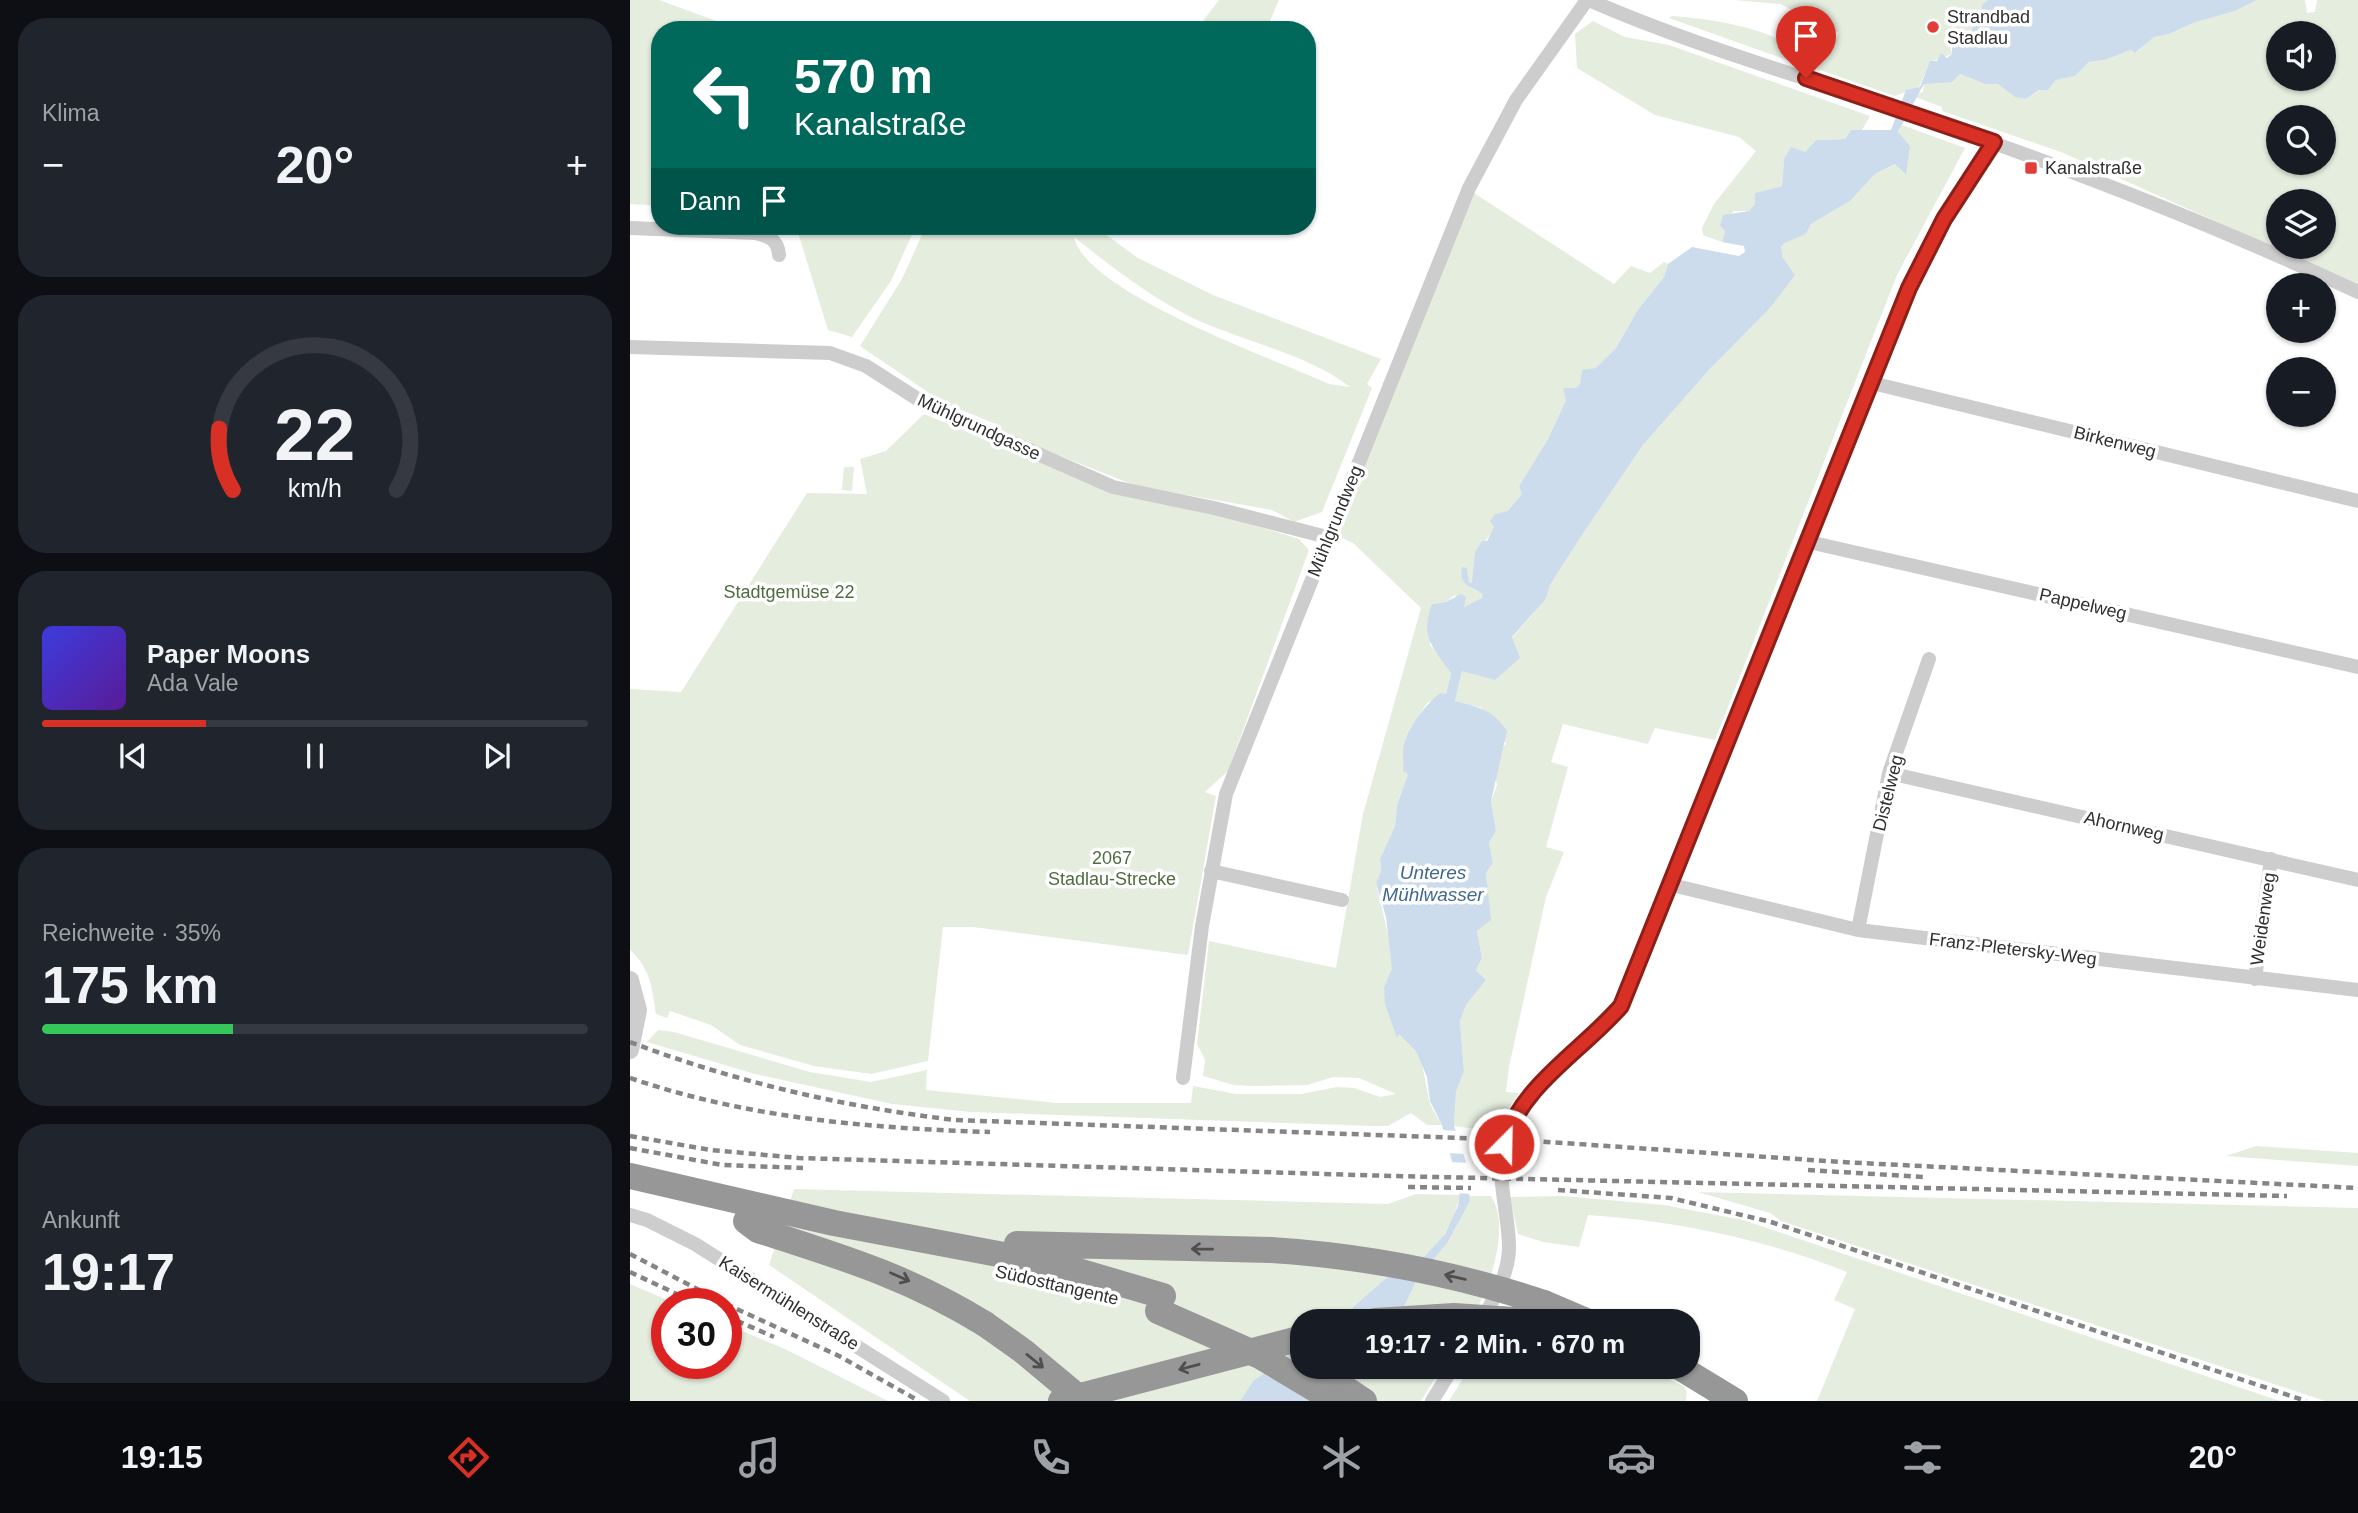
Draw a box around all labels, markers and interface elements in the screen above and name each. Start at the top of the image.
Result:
pin [1776,6,1836,78]
place label: Strandbad Stadlau [1947,7,2030,48]
icon: arrive [1787,17,1825,55]
marker: Strandbad Stadlau [1925,19,1941,35]
map controls [2266,21,2336,427]
button: sound [2266,21,2336,91]
icon: left [679,49,770,140]
text: 570 m [794,49,933,103]
text: Klima [42,100,100,126]
button: search [2266,105,2336,175]
text: Kanalstraße [794,106,967,142]
text: 20° [276,136,354,194]
text: − [42,144,64,186]
text: + [566,144,588,186]
place label: Kanalstraße [2045,158,2142,178]
marker: Kanalstraße [2023,160,2039,176]
icon: arrive [755,182,793,220]
text: Dann [679,186,741,216]
button: layers [2266,189,2336,259]
button: + [2266,273,2336,343]
button: − [2266,357,2336,427]
street label: Mühlgrundgasse [914,390,1044,464]
text: 22 [275,394,355,475]
street label: Birkenweg [2072,422,2158,462]
street label: Mühlgrundweg [1304,463,1366,579]
text: km/h [288,474,342,502]
park label: Stadtgemüse 22 [723,582,855,602]
street label: Pappelweg [2037,584,2129,624]
text: Paper Moons [147,639,310,669]
text: Ada Vale [147,670,239,696]
icon: previous [114,737,152,775]
icon: pause [296,737,334,775]
icon: next [478,737,516,775]
street label: Distelweg [1869,753,1907,833]
street label: Ahornweg [2082,807,2166,845]
park label: 2067 Stadlau-Strecke [1048,848,1176,889]
water label: Unteres Mühlwasser [1382,862,1484,905]
street label: Weidenweg [2247,871,2279,967]
text: Reichweite · 35% [42,920,221,946]
street label: Franz-Pletersky-Weg [1928,929,2098,969]
text: 175 km [42,956,218,1014]
position arrow [1467,1107,1541,1181]
text: Ankunft [42,1207,120,1233]
one-way arrow [1191,1242,1214,1256]
text: 19:17 [42,1243,175,1301]
street label: Kaisermühlenstraße [715,1252,863,1354]
street label: Südosttangente [993,1261,1121,1309]
one-way arrow [1444,1269,1467,1283]
one-way arrow [889,1271,910,1284]
speed limit sign: 30 [651,1288,742,1379]
text: 19:17 · 2 Min. · 670 m [1365,1329,1625,1359]
one-way arrow [1026,1353,1044,1368]
one-way arrow [1178,1362,1200,1375]
icon: directions [444,1433,493,1482]
icon: music [735,1433,784,1482]
icon: phone [1026,1433,1075,1482]
icon: climate [1317,1433,1366,1482]
icon: car [1607,1433,1656,1482]
icon: filters [1898,1433,1947,1482]
text: 19:15 [121,1439,203,1475]
text: 20° [2189,1439,2237,1475]

